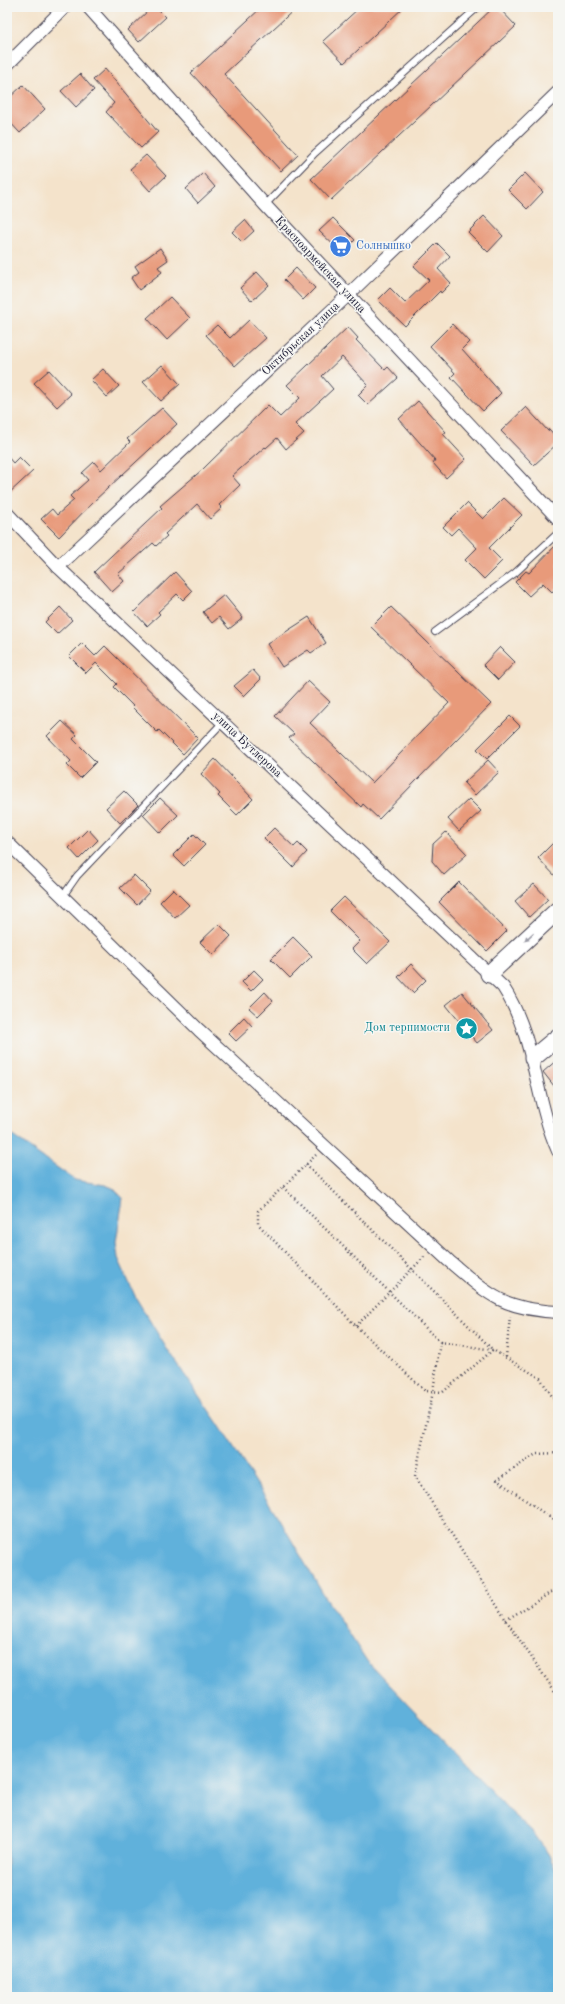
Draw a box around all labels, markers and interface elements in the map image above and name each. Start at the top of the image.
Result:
street label: Красноармейская улица [272,214,368,316]
supermarket icon: Солнышко [327,233,353,259]
place label: Солнышко [356,240,411,252]
street label: Октябрьская улица [260,300,342,378]
street label: улица Бутлерова [210,710,284,780]
one-way arrow [524,932,535,941]
place icon: Дом терпимости [453,1015,479,1041]
place label: Дом терпимости [364,1022,450,1034]

